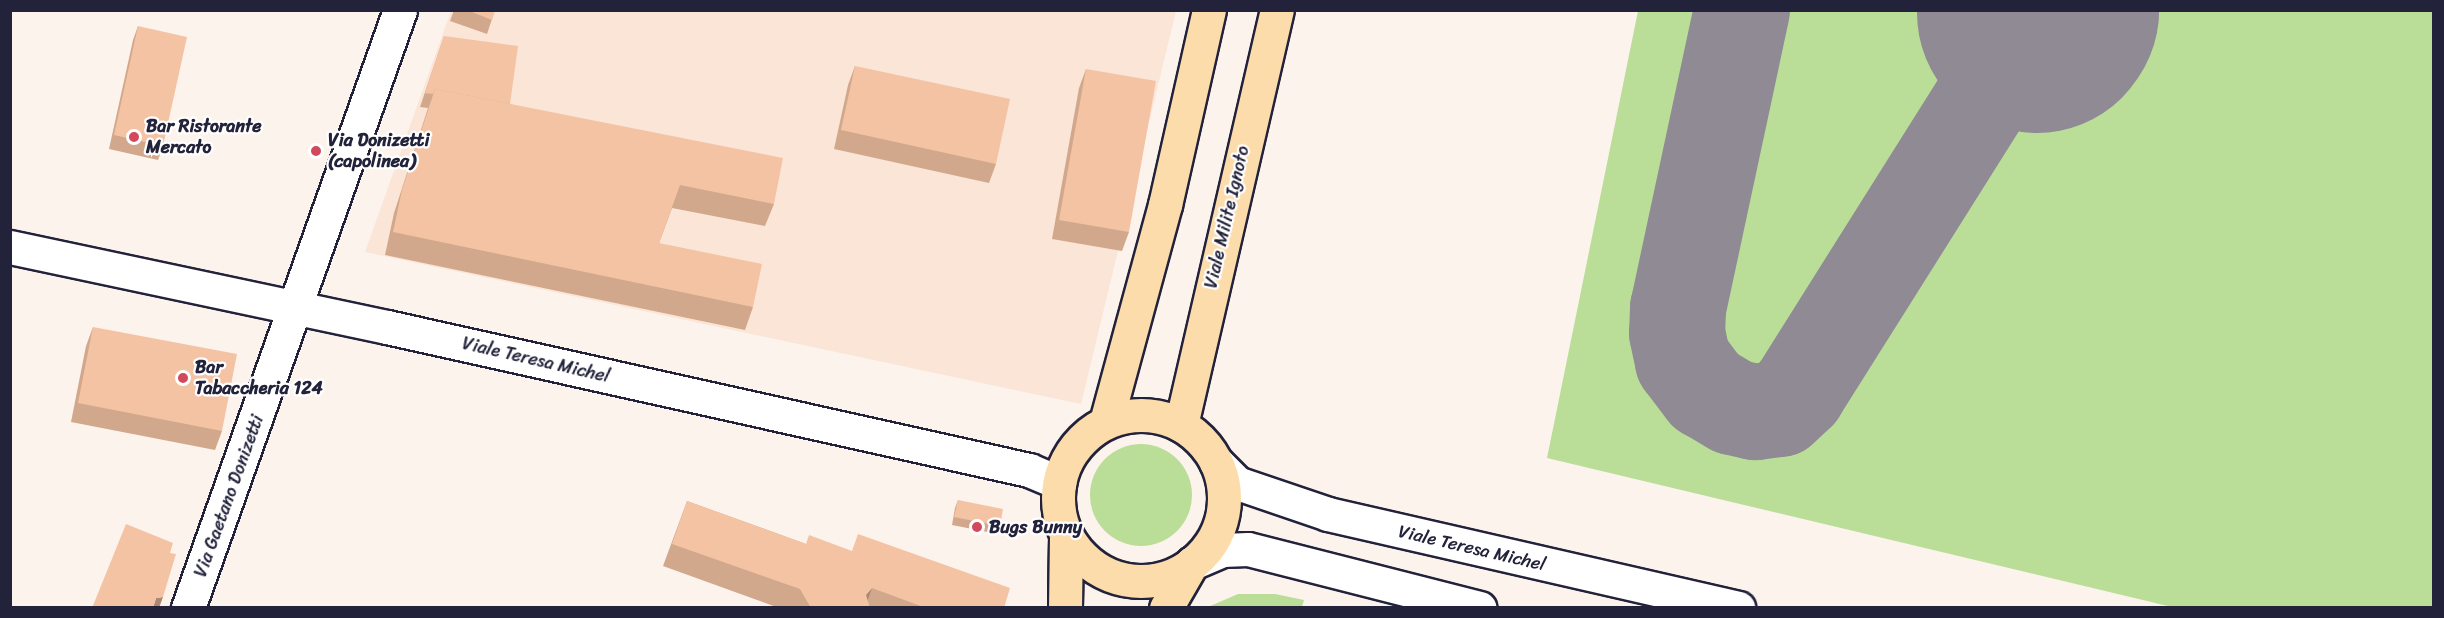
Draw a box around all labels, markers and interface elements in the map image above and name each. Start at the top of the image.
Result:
place label: Bar Ristorante Mercato [146,116,263,158]
marker: Bar Ristorante Mercato [127,130,141,144]
place label: Via Donizetti (capolinea) [328,130,429,172]
marker: Via Donizetti (capolinea) [309,144,323,158]
street label: Viale Milite Ignoto [1200,144,1254,290]
street label: Viale Teresa Michel [460,332,612,388]
place label: Bar Tabaccheria 124 [195,357,323,400]
marker: Bar Tabaccheria 124 [176,371,190,385]
street label: Via Gaetano Donizetti [190,412,268,580]
place label: Bugs Bunny [989,516,1082,538]
marker: Bugs Bunny [970,520,984,534]
street label: Viale Teresa Michel [1396,520,1548,576]

